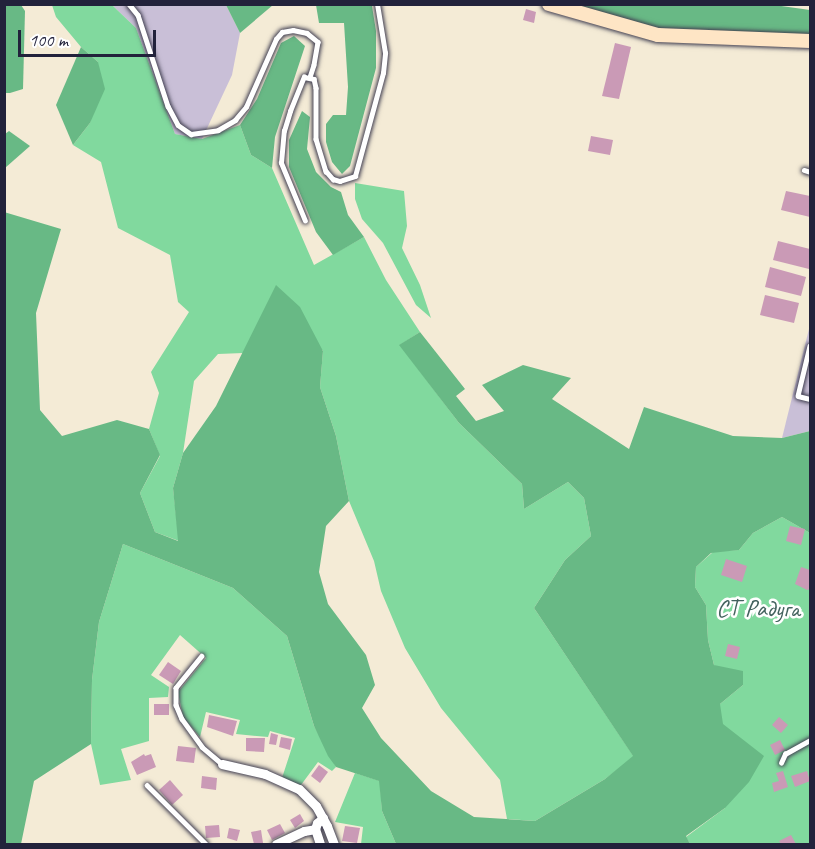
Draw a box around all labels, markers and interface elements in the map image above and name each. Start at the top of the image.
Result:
scale bar [21,18,159,56]
text: 100 m [29,29,68,51]
park label: СТ Радуга [717,595,799,623]

